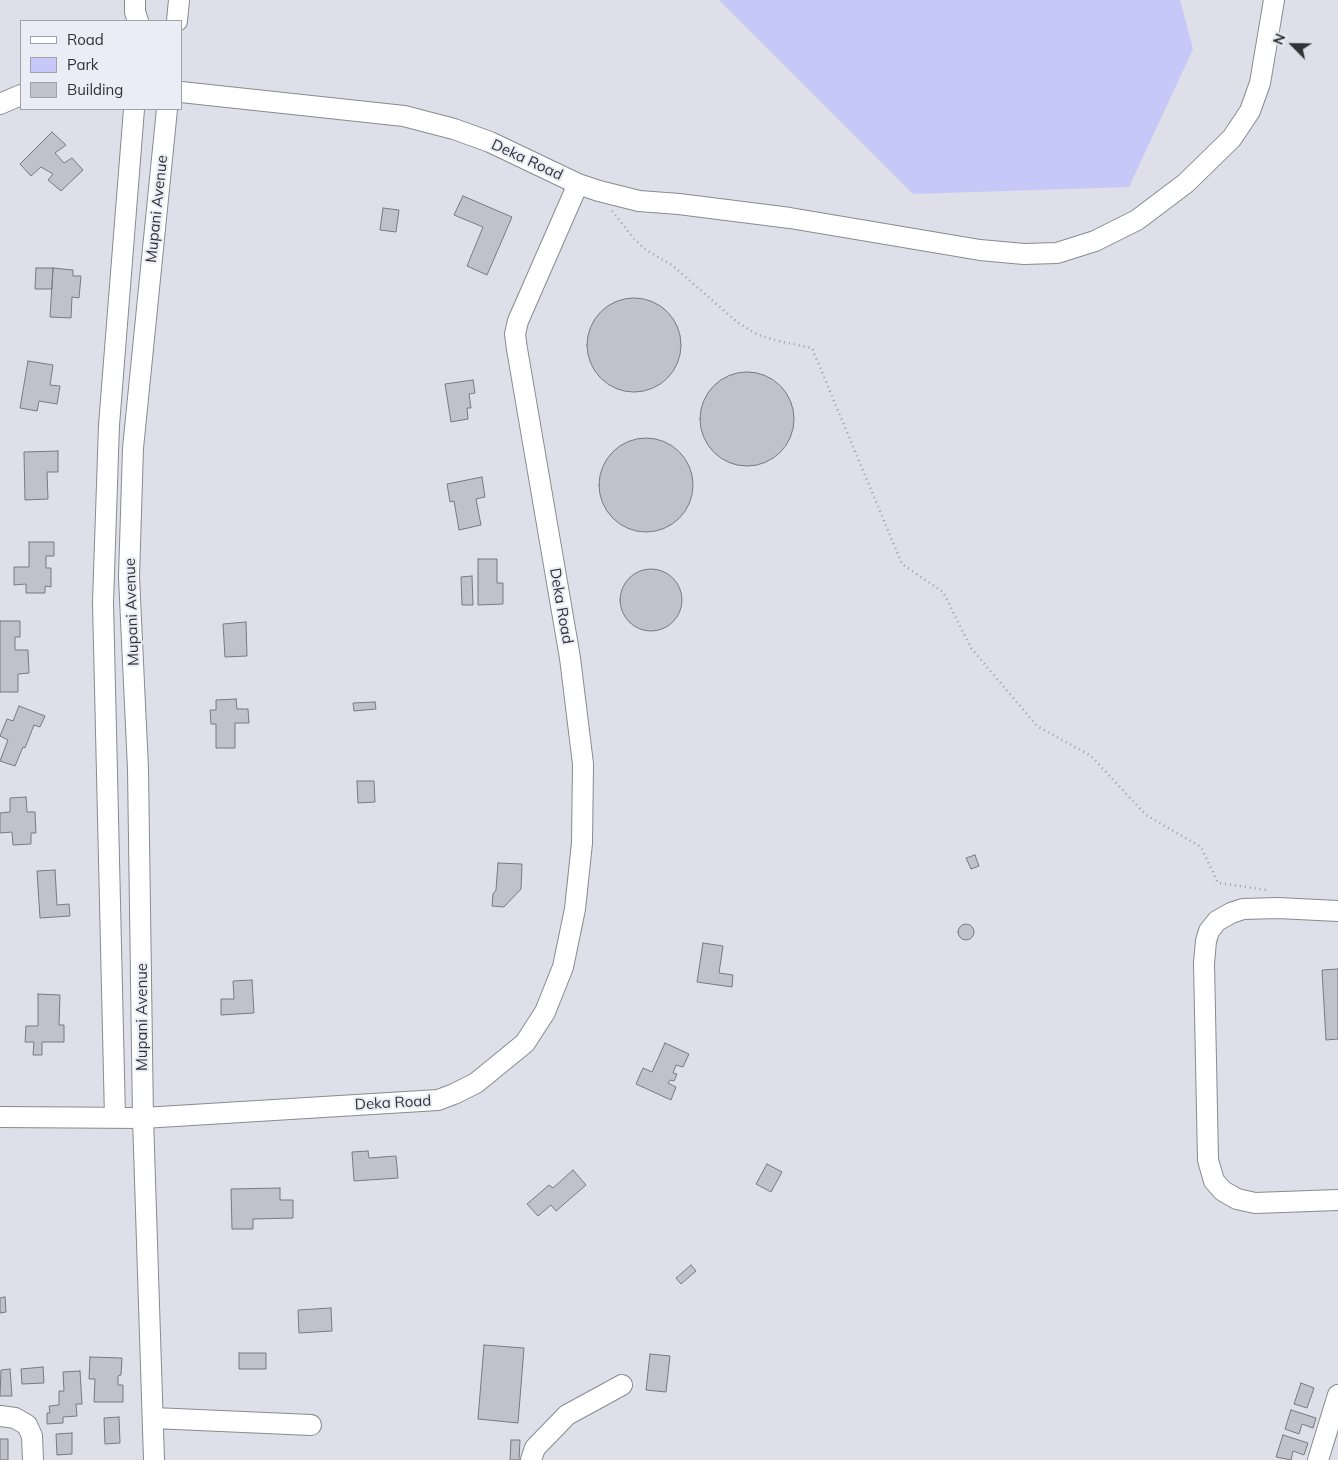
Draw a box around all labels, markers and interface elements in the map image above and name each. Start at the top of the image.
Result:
legend [20,20,182,110]
north arrow [1268,20,1318,70]
text: Road [67,30,104,49]
text: N [1269,31,1290,48]
text: Park [67,55,99,74]
text: Building [67,80,123,99]
street label: Deka Road [488,136,566,184]
street label: Mupani Avenue [142,154,172,264]
street label: Mupani Avenue [121,558,143,666]
street label: Deka Road [545,567,577,645]
street label: Mupani Avenue [133,963,151,1071]
street label: Deka Road [354,1092,432,1114]

